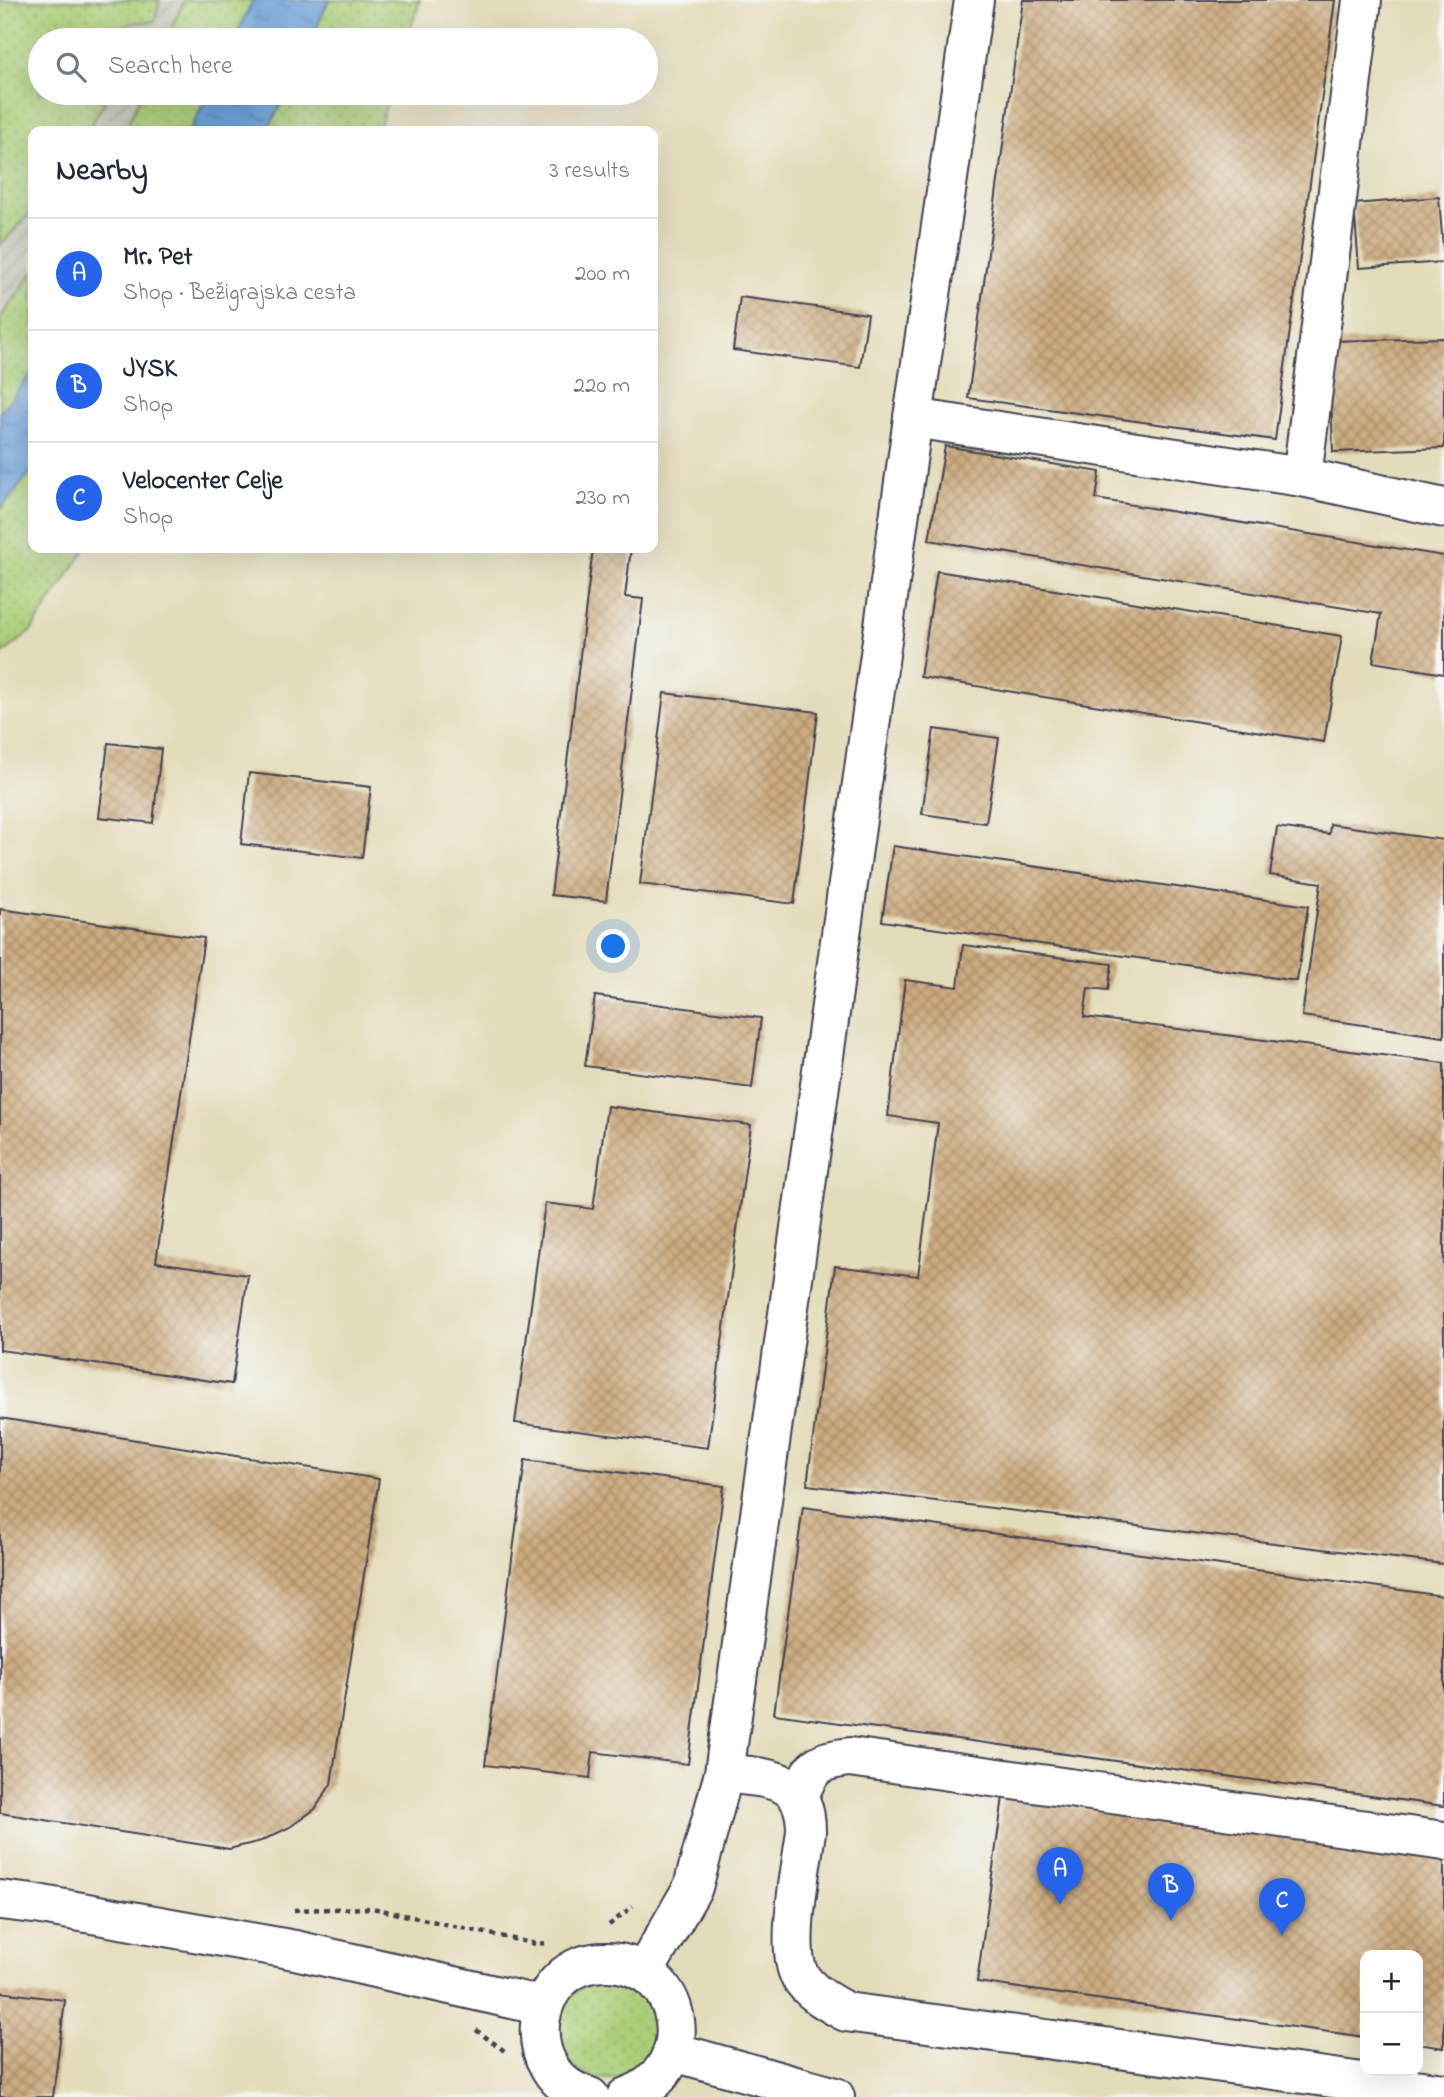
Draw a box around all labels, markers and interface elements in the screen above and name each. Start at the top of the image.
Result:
search box [28,28,658,105]
icon: search [52,48,90,86]
text: Search here [108,48,233,86]
text: Nearby [56,150,148,194]
text: 3 results [549,155,630,188]
text: Mr. Pet [123,239,193,277]
text: A [72,258,86,291]
text: 200 m [575,258,630,291]
text: Shop · Bežigrajska cesta [123,277,356,310]
text: JYSK [123,351,177,389]
text: B [71,370,87,403]
text: 220 m [574,370,630,403]
text: Shop [123,389,173,422]
text: Velocenter Celje [123,463,283,501]
text: C [73,482,85,515]
text: 230 m [576,482,630,515]
text: Shop [123,501,173,534]
your location [596,929,630,963]
pin: A [1037,1847,1083,1905]
pin: B [1148,1863,1194,1921]
pin: C [1259,1878,1305,1936]
map controls [1360,1950,1423,2076]
button: + [1360,1950,1423,2013]
button: − [1360,2013,1423,2076]

